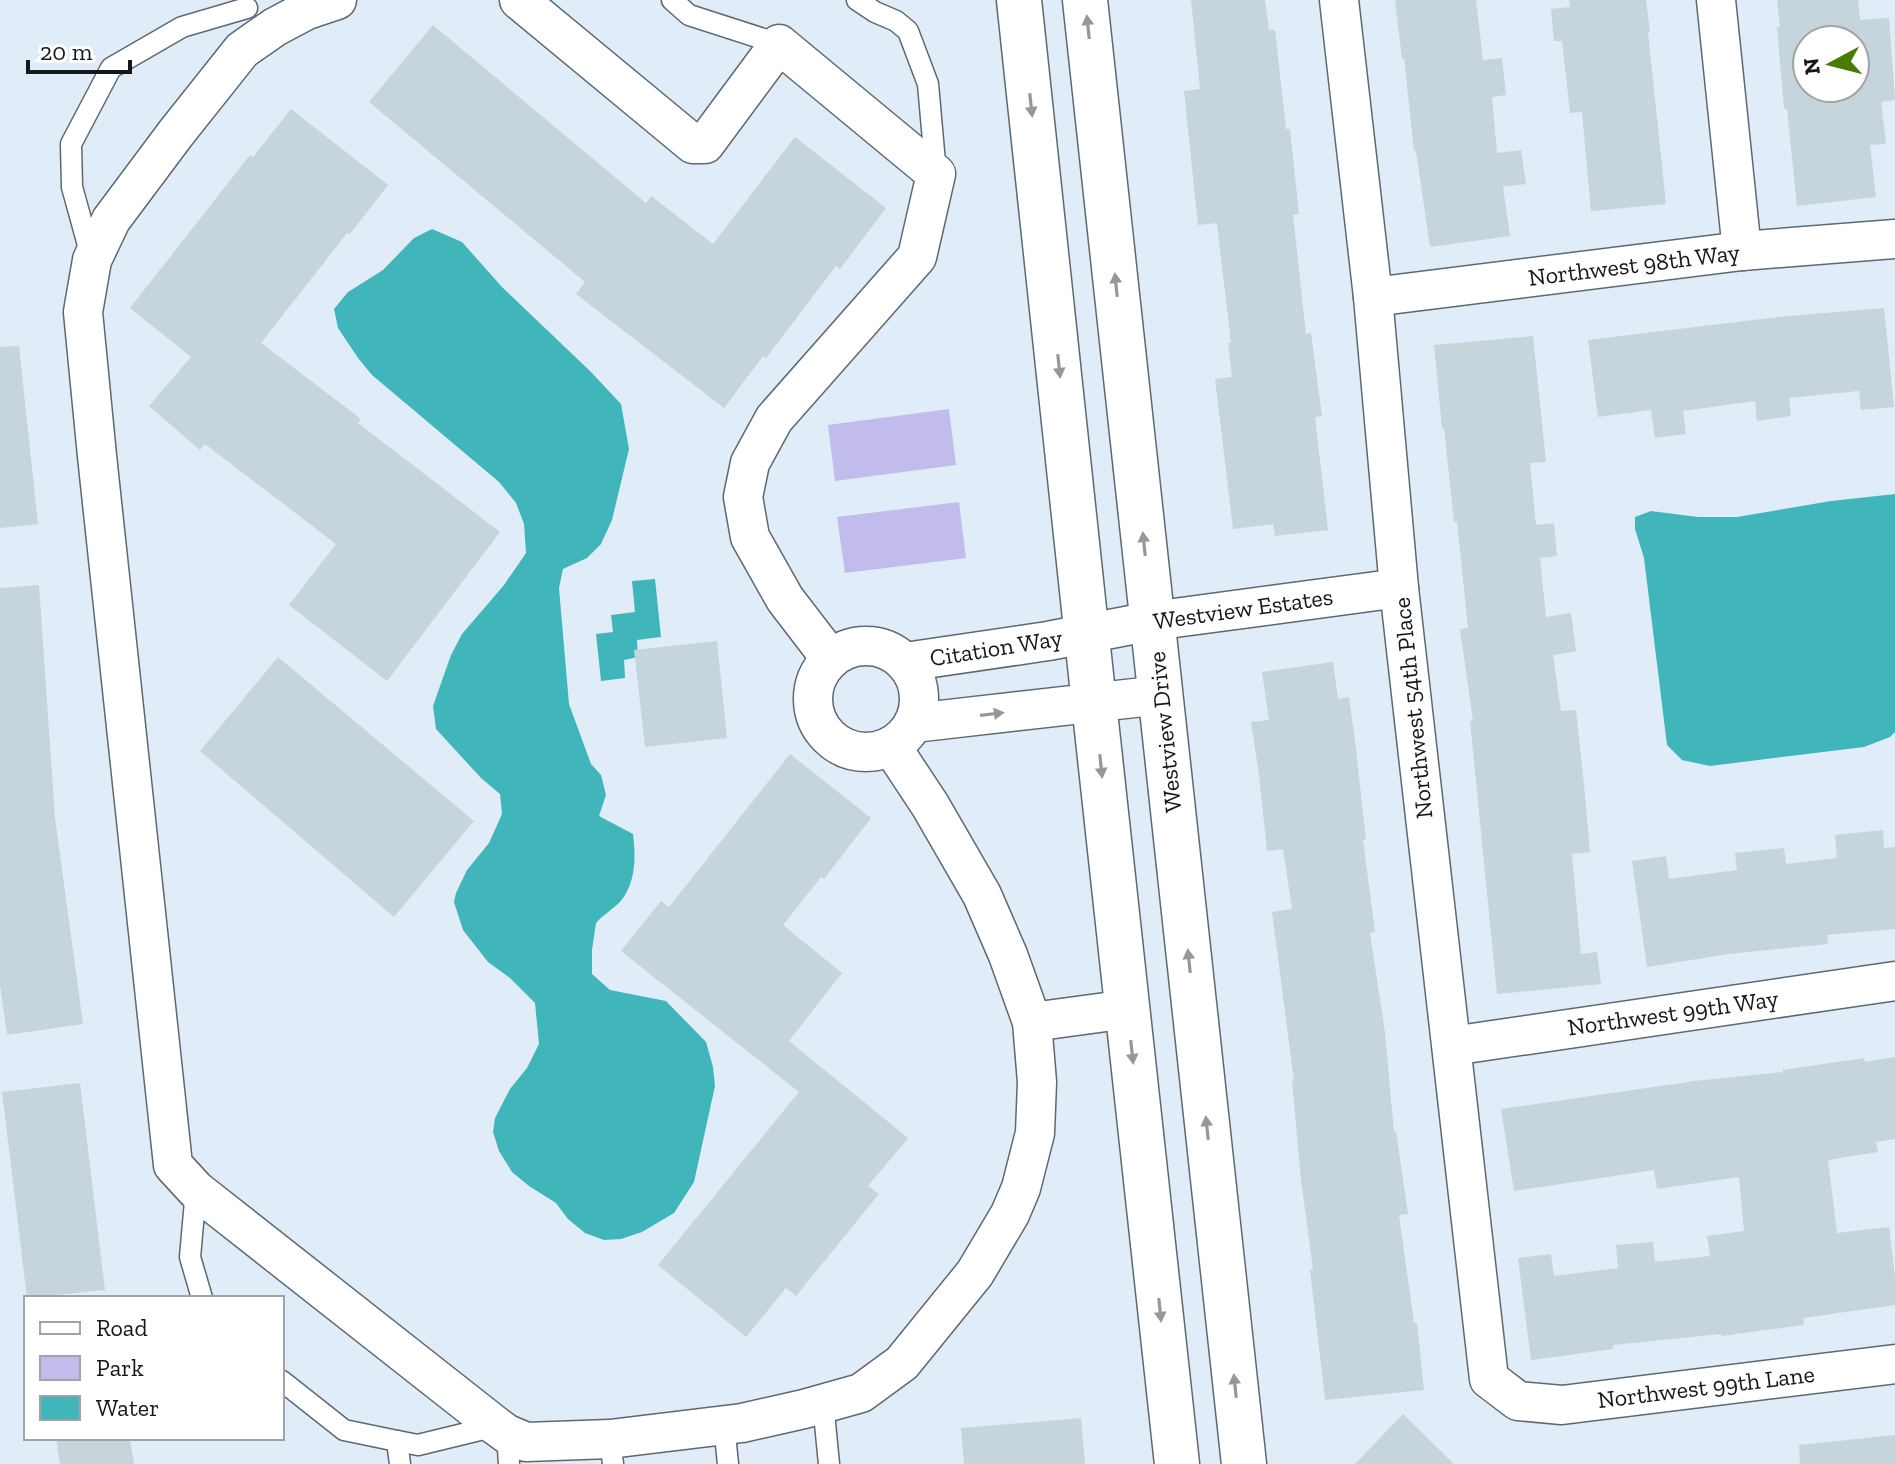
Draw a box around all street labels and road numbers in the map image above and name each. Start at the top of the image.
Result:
street label: Northwest 98th Way [1527,237,1742,292]
street label: Westview Estates [1151,582,1335,635]
street label: Northwest 54th Place [1386,596,1439,820]
street label: Citation Way [928,623,1065,672]
street label: Westview Drive [1142,650,1187,814]
street label: Northwest 99th Way [1566,983,1781,1042]
street label: Northwest 99th Lane [1596,1359,1816,1414]

